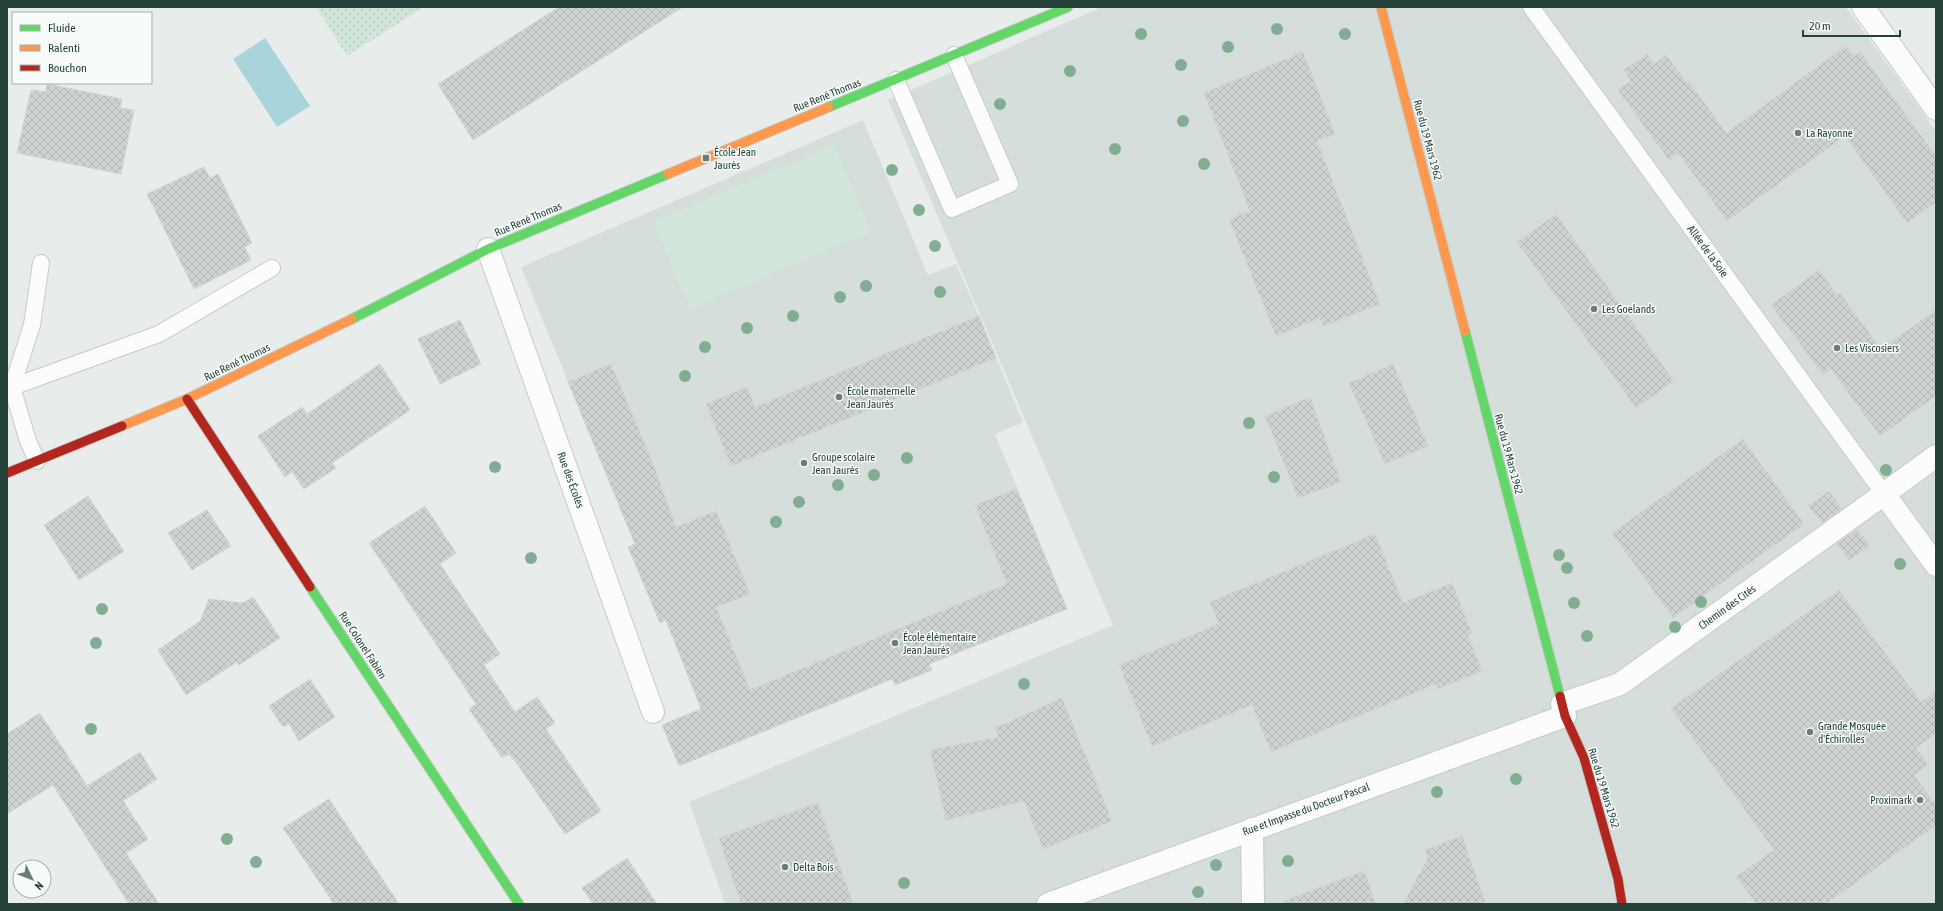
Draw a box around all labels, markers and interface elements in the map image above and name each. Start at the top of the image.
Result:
legend [12,12,152,84]
scale bar [1803,12,1900,38]
text: 20 m [1809,19,1831,33]
text: Fluide [48,21,76,35]
text: Ralenti [48,41,80,55]
text: Bouchon [48,61,87,75]
street label: Rue René Thomas [792,76,863,114]
street label: Rue du 19 Mars 1962 [1411,98,1445,182]
place label: La Rayonne [1806,127,1853,139]
marker: La Rayonne [1793,128,1803,138]
place label: École Jean Jaurès [714,146,756,171]
marker: École Jean Jaurès [701,153,711,163]
street label: Rue René Thomas [493,199,563,239]
street label: Allée de la Soie [1685,223,1731,279]
place label: Les Goelands [1602,303,1655,315]
marker: Les Goelands [1589,304,1599,314]
street label: Rue René Thomas [202,341,272,383]
place label: Les Viscosiers [1845,342,1899,354]
marker: Les Viscosiers [1832,343,1842,353]
place label: École maternelle Jean Jaurès [847,385,916,410]
marker: École maternelle Jean Jaurès [834,392,844,402]
street label: Rue du 19 Mars 1962 [1492,412,1526,496]
street label: Rue des Écoles [555,450,587,510]
place label: Groupe scolaire Jean Jaurès [812,451,875,476]
marker: Groupe scolaire Jean Jaurès [799,458,809,468]
street label: Chemin des Cités [1696,582,1758,632]
street label: Rue Colonel Fabien [337,609,389,681]
place label: École élémentaire Jean Jaurès [903,631,976,656]
marker: École élémentaire Jean Jaurès [890,638,900,648]
place label: Grande Mosquée d'Échirolles [1818,720,1886,745]
marker: Grande Mosquée d'Échirolles [1805,727,1815,737]
street label: Rue du 19 Mars 1962 [1586,747,1622,829]
street label: Rue et Impasse du Docteur Pascal [1241,780,1371,838]
place label: Proximark [1870,794,1912,806]
marker: Proximark [1915,795,1925,805]
north arrow [12,859,52,899]
place label: Delta Bois [793,861,834,873]
marker: Delta Bois [780,862,790,872]
text: N [33,879,46,892]

